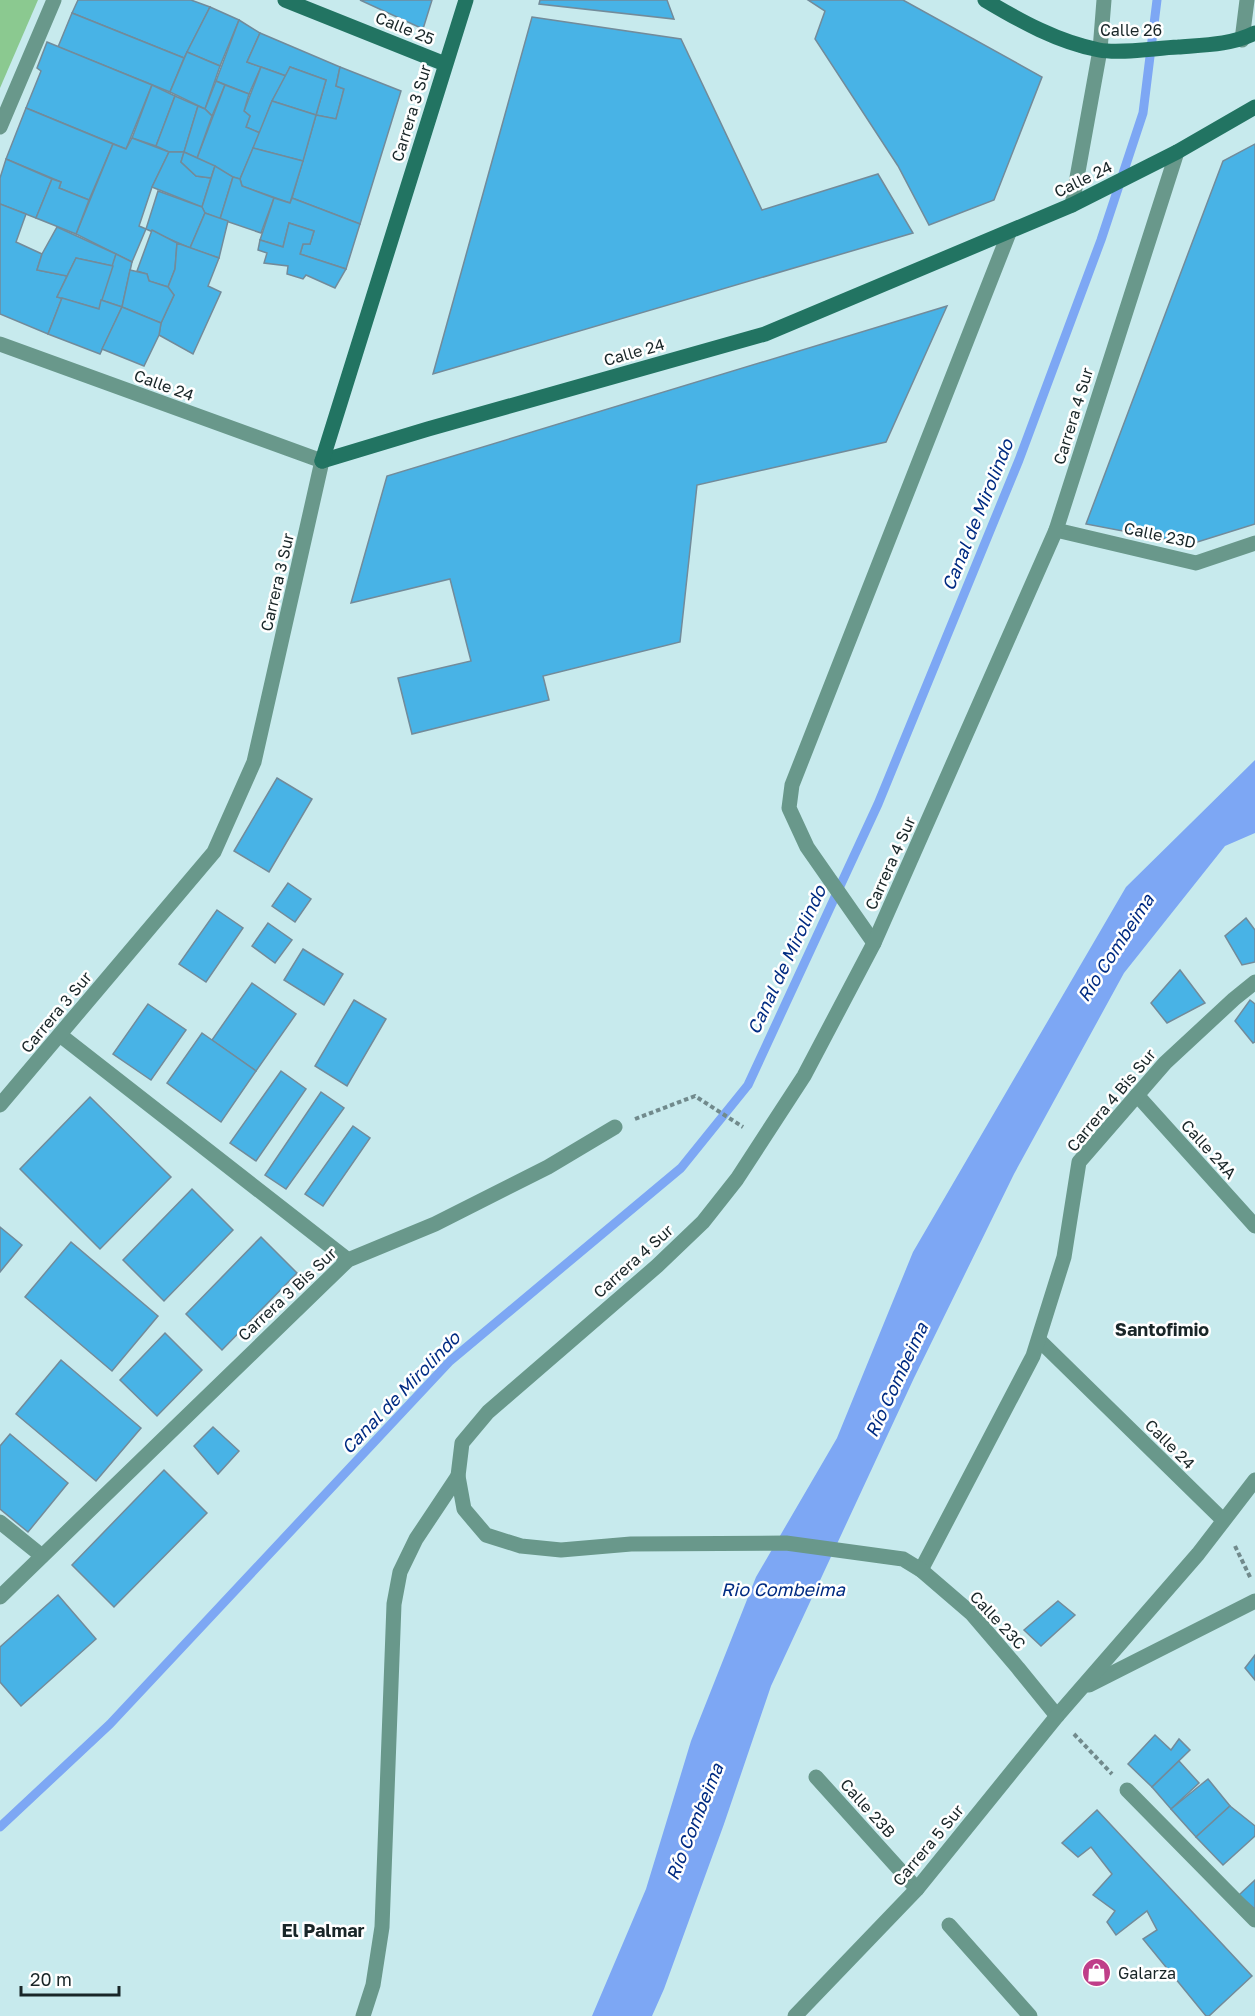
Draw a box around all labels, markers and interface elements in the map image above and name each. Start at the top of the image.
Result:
street label: Calle 25 [373,7,437,49]
street label: Calle 26 [1100,20,1162,40]
street label: Carrera 3 Sur [387,62,435,164]
street label: Calle 24 [1051,156,1115,202]
street label: Calle 24 [601,334,667,370]
street label: Calle 24 [131,365,197,405]
street label: Carrera 4 Sur [1049,365,1097,467]
water label: Canal de Mirolindo [937,435,1018,594]
street label: Calle 23D [1122,518,1198,552]
street label: Carrera 3 Sur [256,531,298,633]
street label: Carrera 4 Sur [860,813,920,913]
water label: Canal de Mirolindo [742,881,831,1037]
water label: Río Combeima [1072,889,1159,1005]
street label: Carrera 3 Sur [16,967,96,1057]
street label: Carrera 4 Bis Sur [1062,1045,1160,1155]
street label: Calle 24A [1177,1115,1241,1183]
street label: Carrera 4 Sur [589,1220,677,1302]
street label: Carrera 3 Bis Sur [233,1243,341,1345]
water label: Río Combeima [860,1318,933,1440]
district label: Santofimio [1115,1318,1209,1340]
water label: Canal de Mirolindo [336,1326,465,1458]
street label: Calle 24 [1141,1415,1199,1473]
water label: Rio Combeima [721,1578,846,1600]
street label: Calle 23C [966,1587,1030,1654]
water label: Río Combeima [661,1759,728,1883]
street label: Calle 23B [836,1774,900,1842]
street label: Carrera 5 Sur [888,1800,968,1890]
district label: El Palmar [281,1919,365,1941]
shop icon: Galarza [1081,1957,1113,1989]
scale bar [21,1959,118,1997]
place label: Galarza [1118,1963,1176,1983]
text: 20 m [30,1968,72,1990]

